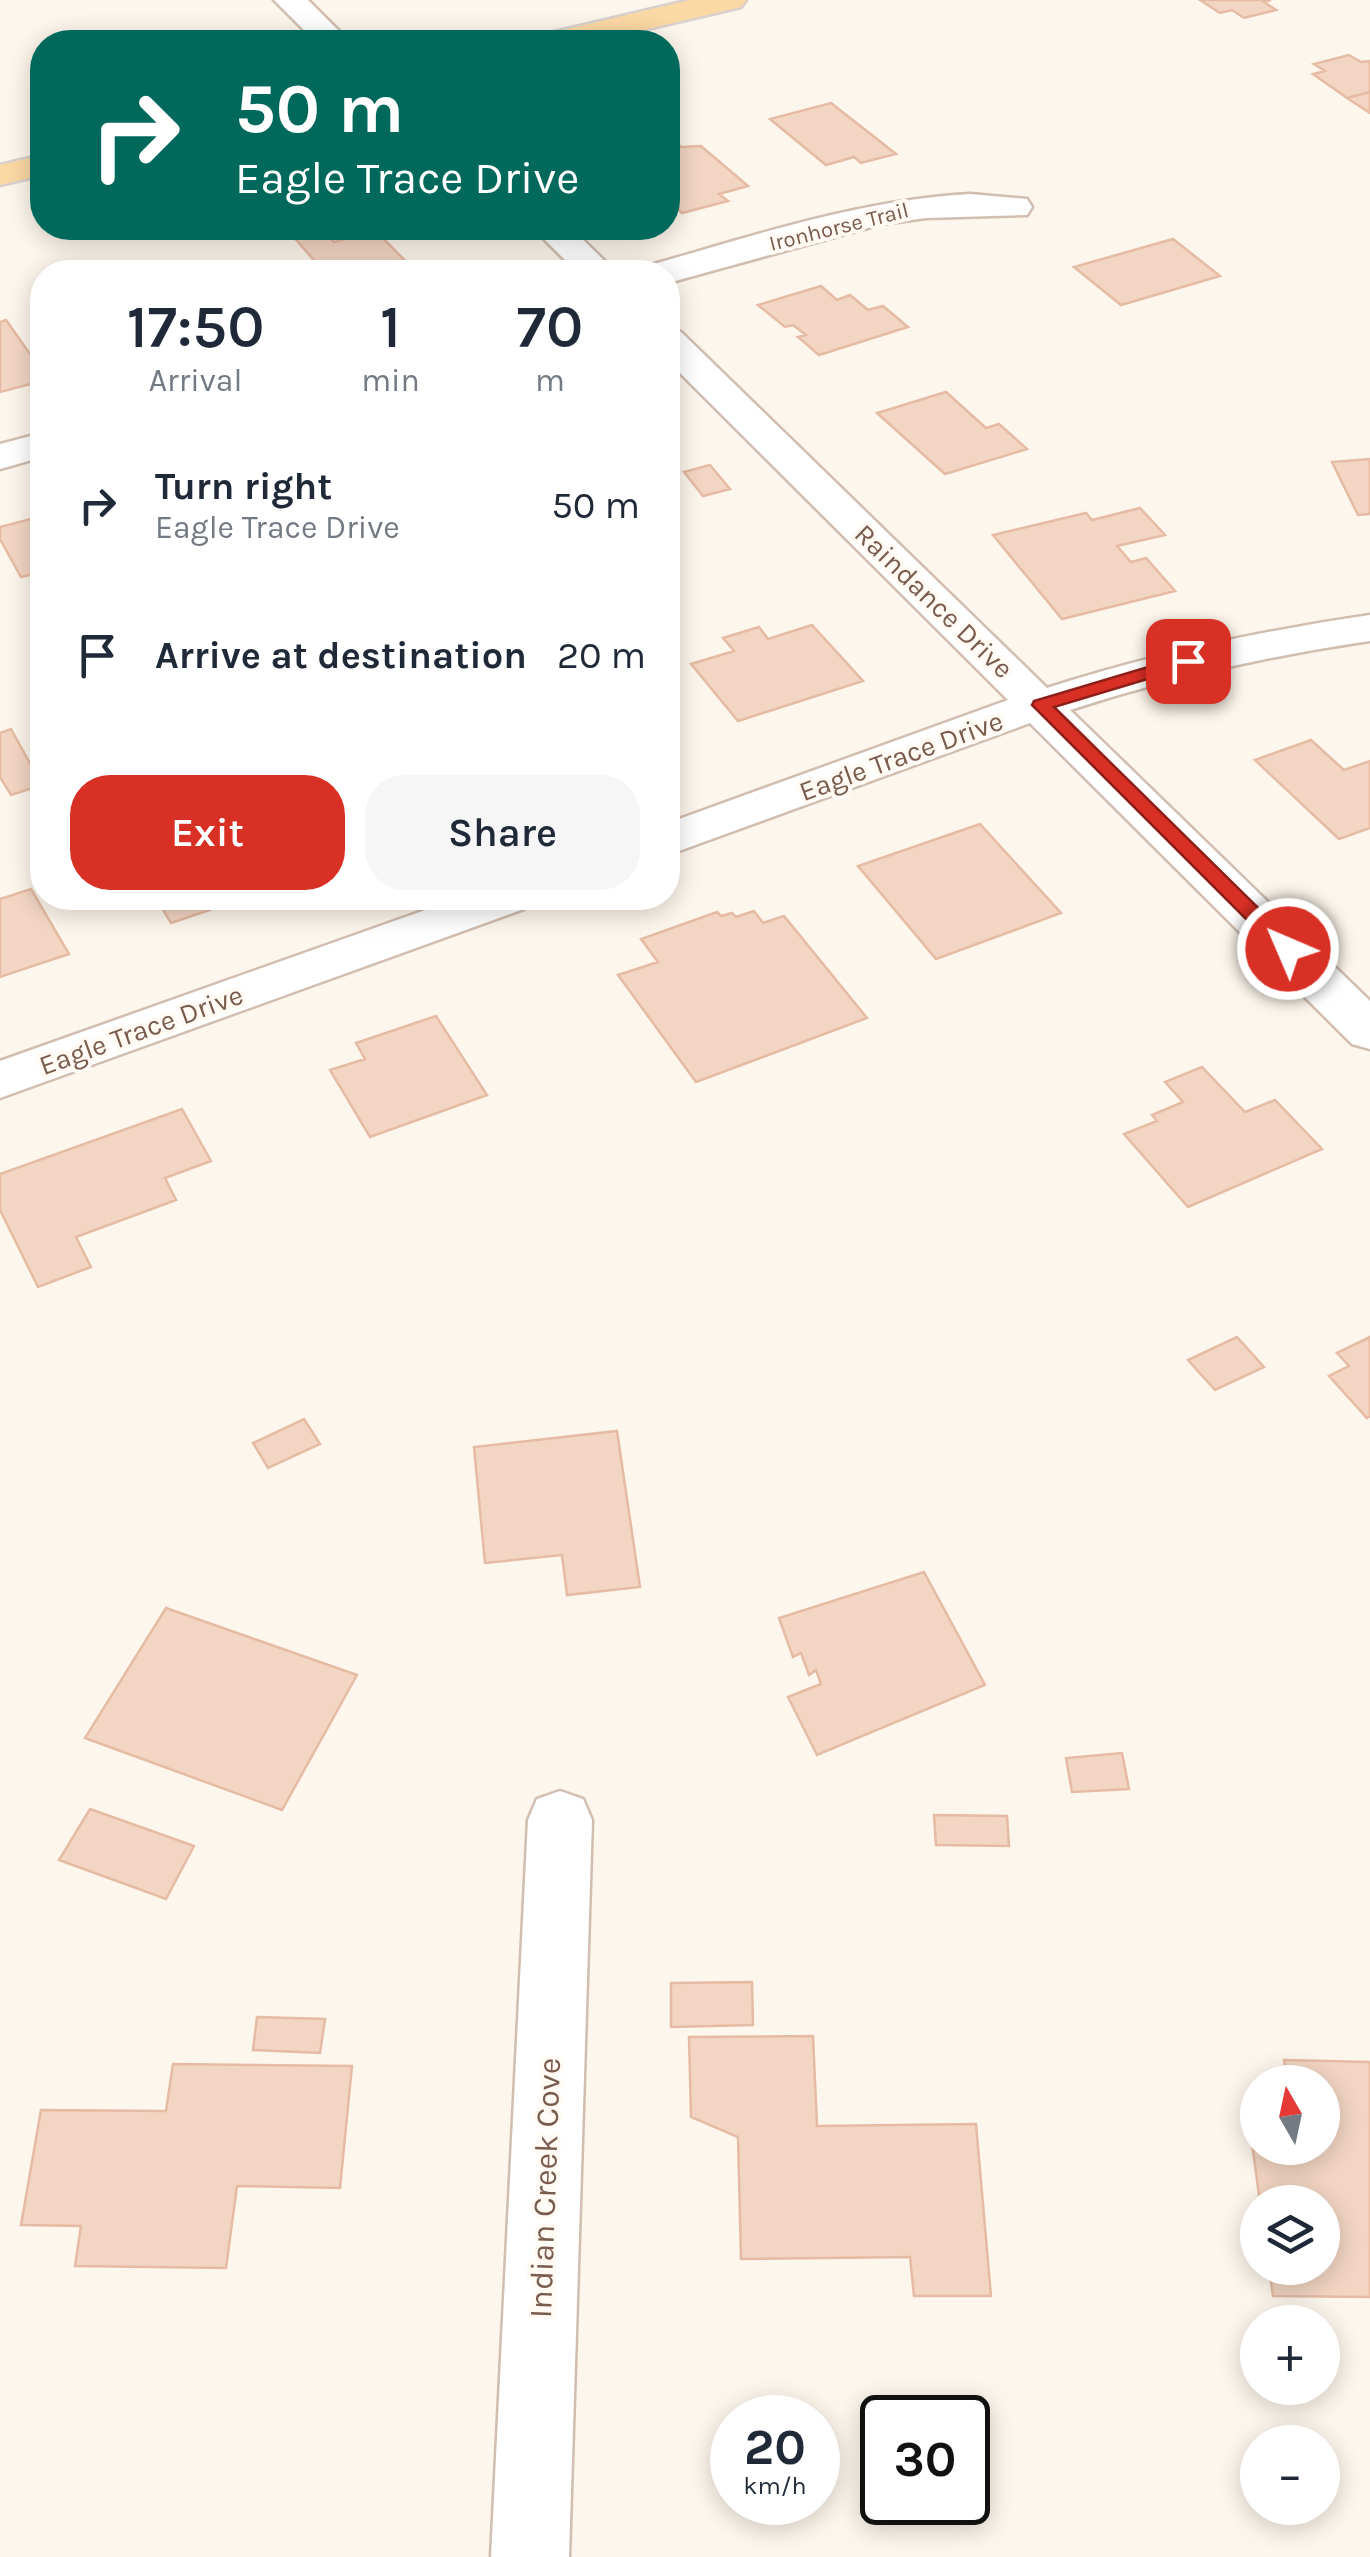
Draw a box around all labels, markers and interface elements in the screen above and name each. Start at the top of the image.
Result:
text: 50 m [235,68,404,150]
icon: right [70,70,200,200]
text: Eagle Trace Drive [235,152,579,204]
street label: Ironhorse Trail [767,197,911,257]
text: 17:50 [127,292,265,362]
text: 1 [380,292,401,362]
text: 70 [517,292,583,362]
text: Arrival [149,362,242,399]
text: min [361,362,420,399]
text: m [535,362,565,399]
text: Turn right [155,464,332,509]
icon: right [70,478,125,533]
text: 50 m [551,483,640,528]
text: Eagle Trace Drive [155,509,400,546]
street label: Raindance Drive [848,517,1020,685]
pin [1146,619,1231,704]
icon: arrive [70,628,125,683]
text: Arrive at destination [155,633,527,678]
text: 20 m [557,633,646,678]
icon: arrive [1161,634,1216,689]
street label: Eagle Trace Drive [795,704,1007,808]
button: Exit [70,775,345,890]
button: Share [365,775,640,890]
position arrow [1236,897,1340,1001]
street label: Eagle Trace Drive [35,978,247,1082]
street label: Indian Creek Cove [522,2057,568,2319]
north arrow [1240,2065,1340,2165]
map controls [1240,2065,1340,2525]
button: layers [1240,2185,1340,2285]
button: + [1240,2305,1340,2405]
speed limit sign: 30 [860,2395,990,2525]
text: 20 [744,2418,806,2477]
button: − [1240,2425,1340,2525]
text: km/h [743,2471,807,2500]

